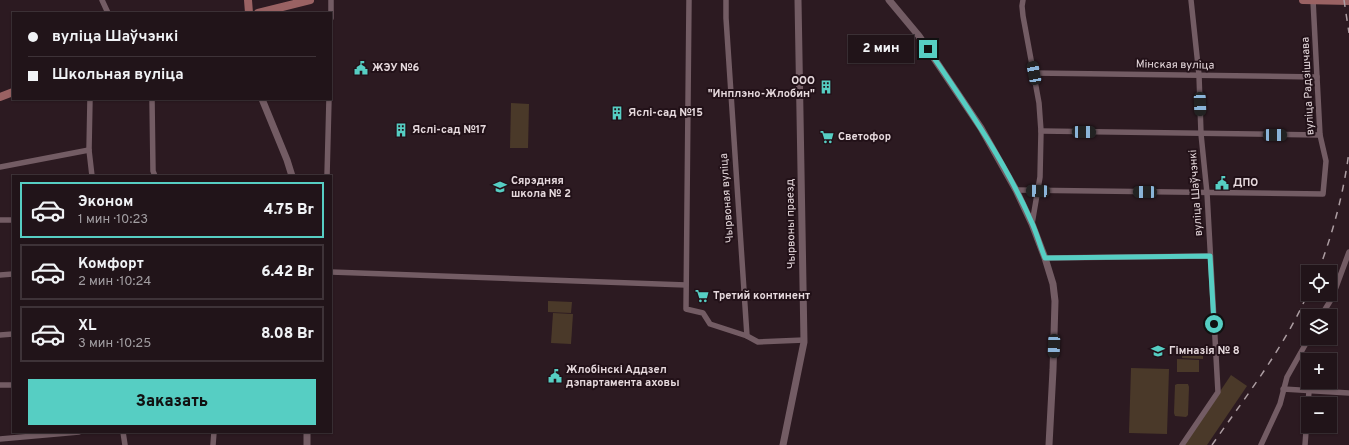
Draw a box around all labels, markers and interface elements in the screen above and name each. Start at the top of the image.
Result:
text: вуліца Шаўчэнкі [52,28,178,47]
callout: 2 мин [848,35,914,63]
street label: вуліца Радзішчава [1298,36,1318,136]
route end [919,40,937,58]
text: 2 мин [863,41,899,57]
street label: Мінская вуліца [1136,57,1215,73]
public building icon: ЖЭУ №6 [353,60,369,76]
car [1026,60,1042,86]
place label: ЖЭУ №6 [372,61,420,75]
text: Школьная вуліца [52,66,184,85]
place label: ООО "Инплэно-Жлобин" [708,74,815,101]
building icon: ООО "Инплэно-Жлобин" [818,79,834,95]
car [1194,92,1206,116]
building icon: Яслі-сад №15 [609,105,625,121]
place label: Яслі-сад №15 [628,106,703,120]
building icon: Яслі-сад №17 [393,122,409,138]
place label: Яслі-сад №17 [412,123,486,137]
car [1072,126,1096,138]
supermarket icon: Светофор [819,129,835,145]
car [1263,129,1287,141]
place label: Светофор [838,130,891,144]
street label: вуліца Шаўчэнкі [1186,149,1206,237]
street label: Чырвоная вуліца [717,152,737,243]
place label: Сярэдняя школа № 2 [511,174,571,201]
public building icon: ДПО [1214,175,1230,191]
place label: ДПО [1233,176,1258,190]
school or university icon: Сярэдняя школа № 2 [492,179,508,195]
street label: Чырвоны праезд [783,179,799,269]
car [1026,185,1050,197]
car [1133,186,1157,198]
icon: car [30,192,66,228]
text: Эконом [78,193,133,212]
text: 4.75 Br [264,201,314,220]
text: 1 мин · 10:23 [78,212,148,228]
icon: car [30,254,66,290]
text: Комфорт [78,255,144,274]
text: 6.42 Br [261,263,314,282]
map controls [1301,265,1337,433]
button: locate [1301,265,1337,301]
text: 2 мин · 10:24 [78,274,151,290]
supermarket icon: Третий континент [694,288,710,304]
place label: Третий континент [713,289,810,303]
button: layers [1301,309,1337,345]
route start [1205,315,1223,333]
icon: car [30,316,66,352]
text: XL [78,317,96,336]
text: 8.08 Br [261,325,314,344]
car [1048,334,1060,358]
text: 3 мин · 10:25 [78,336,151,352]
school or university icon: Гімназія № 8 [1150,343,1166,359]
place label: Гімназія № 8 [1169,344,1240,358]
button: + [1301,353,1337,389]
place label: Жлобінскі Аддзел дэпартамента аховы [566,363,679,390]
public building icon: Жлобінскі Аддзел дэпартамента аховы [547,368,563,384]
button: Заказать [28,379,316,425]
button: − [1301,397,1337,433]

